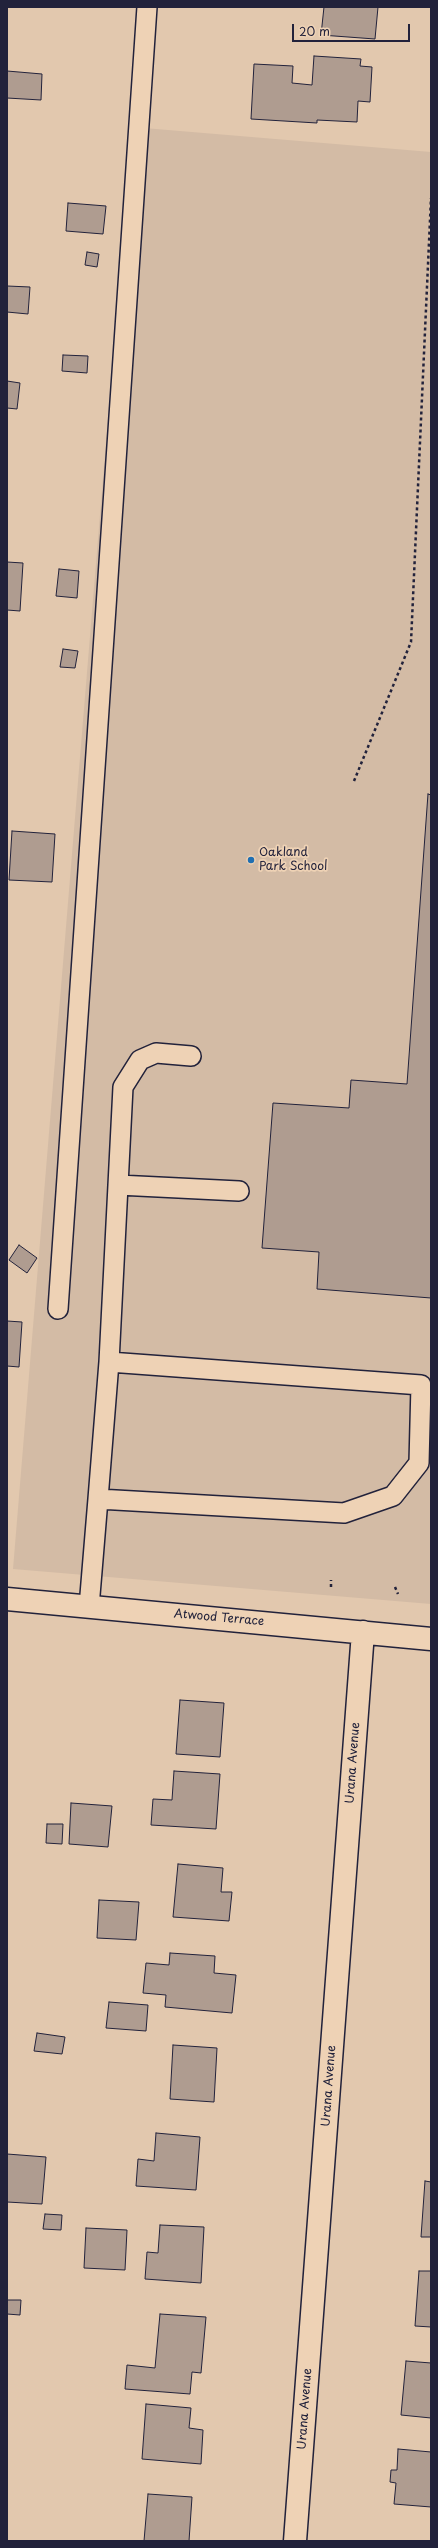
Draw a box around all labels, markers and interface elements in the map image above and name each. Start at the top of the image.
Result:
scale bar [294,16,412,42]
text: 20 m [299,22,330,40]
place label: Oakland Park School [259,846,327,874]
marker: Oakland Park School [246,855,256,865]
street label: Atwood Terrace [173,1607,265,1629]
street label: Urana Avenue [343,1722,363,1804]
street label: Urana Avenue [319,2045,339,2127]
street label: Urana Avenue [295,2368,315,2450]

